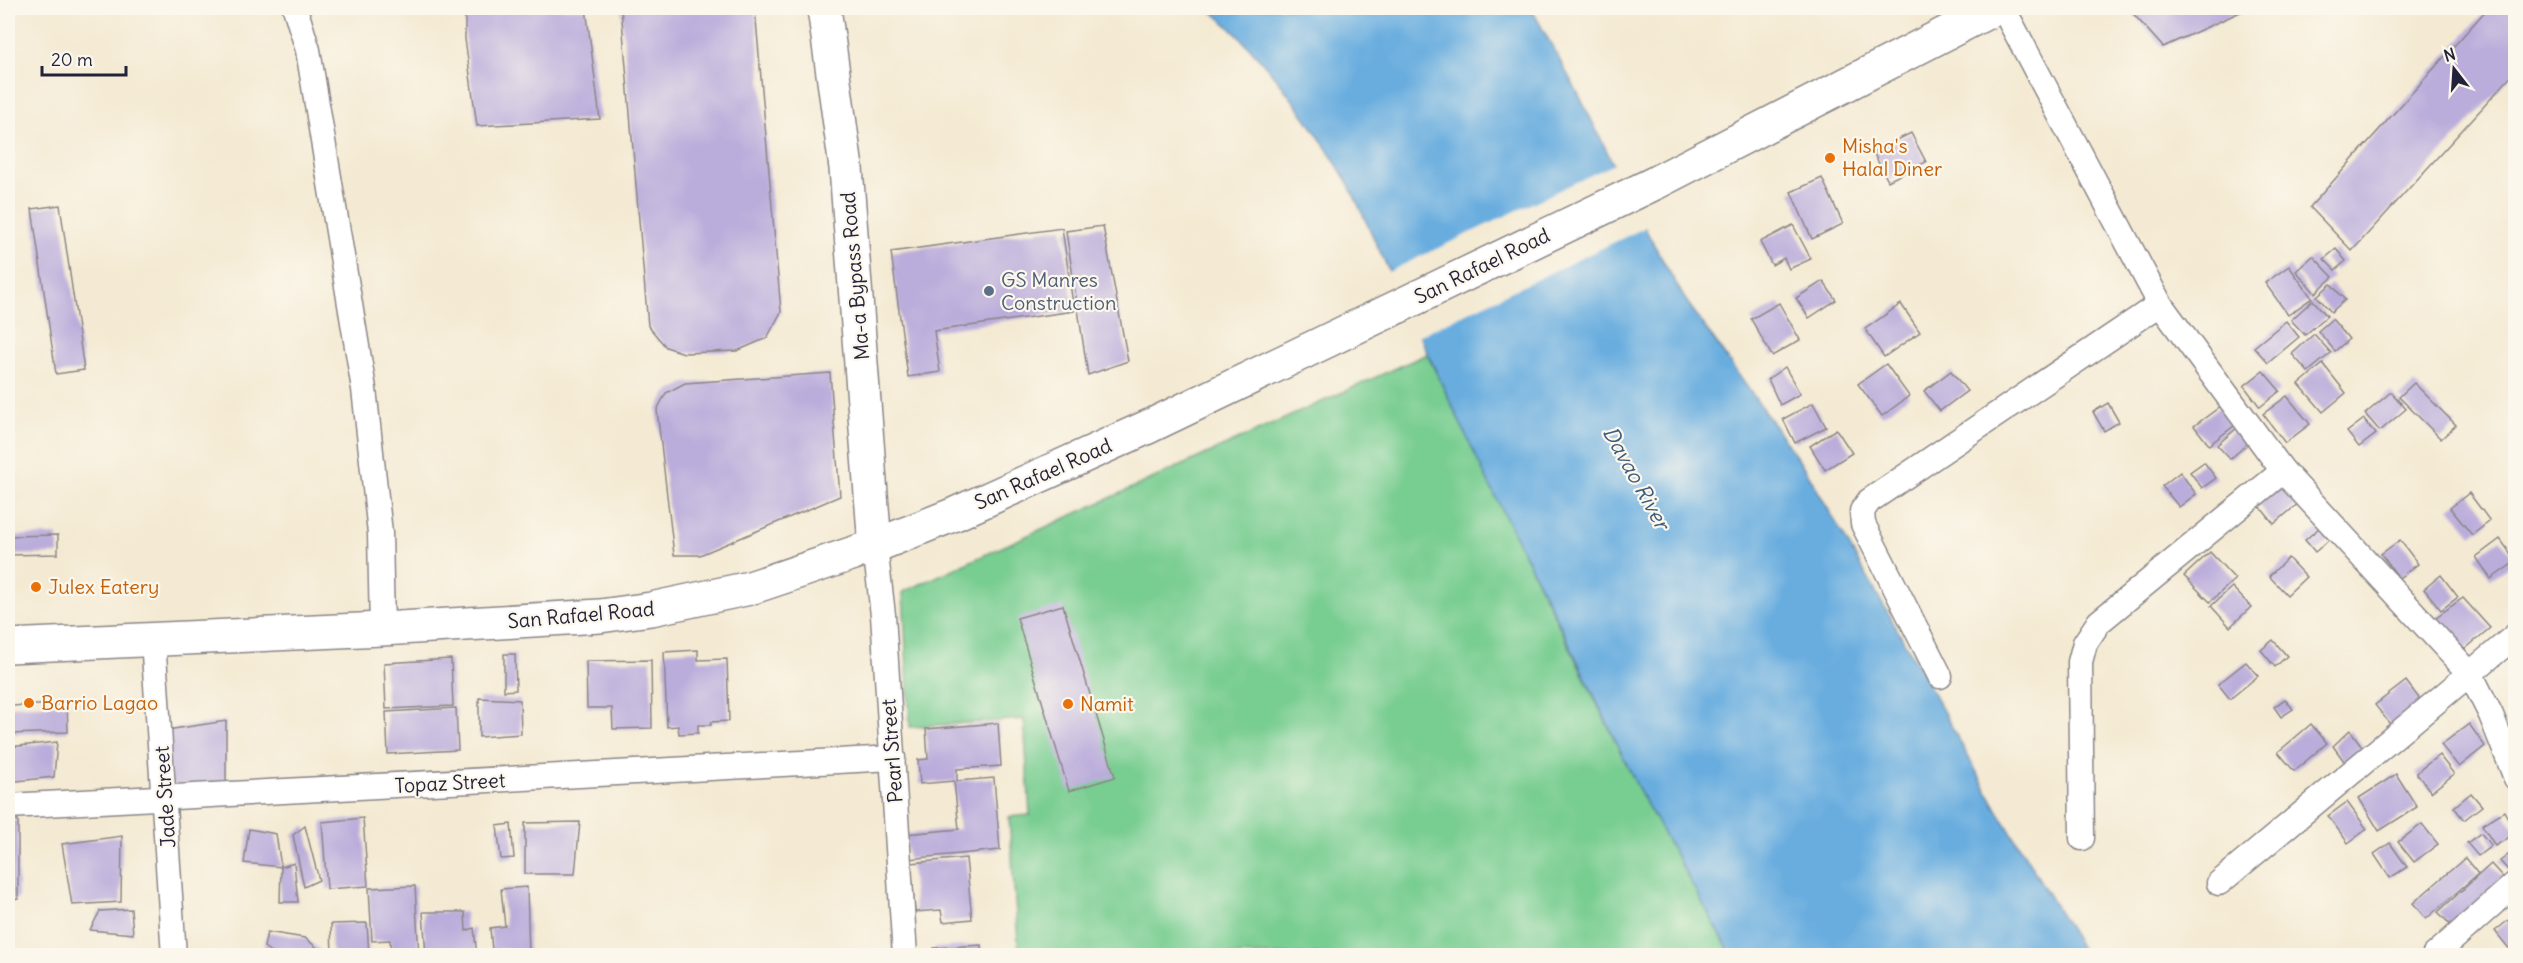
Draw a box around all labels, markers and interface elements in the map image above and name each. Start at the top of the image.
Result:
scale bar [42,39,126,77]
north arrow [2424,39,2484,99]
text: N [2441,43,2458,66]
text: 20 m [51,48,93,71]
place label: Misha's Halal Diner [1842,133,1942,181]
marker: Misha's Halal Diner [1823,151,1837,165]
street label: Ma-a Bypass Road [835,191,874,361]
street label: San Rafael Road [1410,222,1554,309]
place label: GS Manres Construction [1001,267,1117,315]
marker: GS Manres Construction [982,284,996,298]
water label: Davao River [1597,421,1677,536]
street label: San Rafael Road [970,432,1115,515]
place label: Julex Eatery [48,574,159,599]
marker: Julex Eatery [29,580,43,594]
street label: San Rafael Road [506,596,656,633]
place label: Barrio Lagao [41,690,158,715]
place label: Namit [1080,691,1134,716]
marker: Barrio Lagao [22,696,36,710]
marker: Namit [1061,697,1075,711]
street label: Pearl Street [875,698,908,804]
street label: Jade Street [148,745,181,849]
street label: Topaz Street [394,767,506,798]

